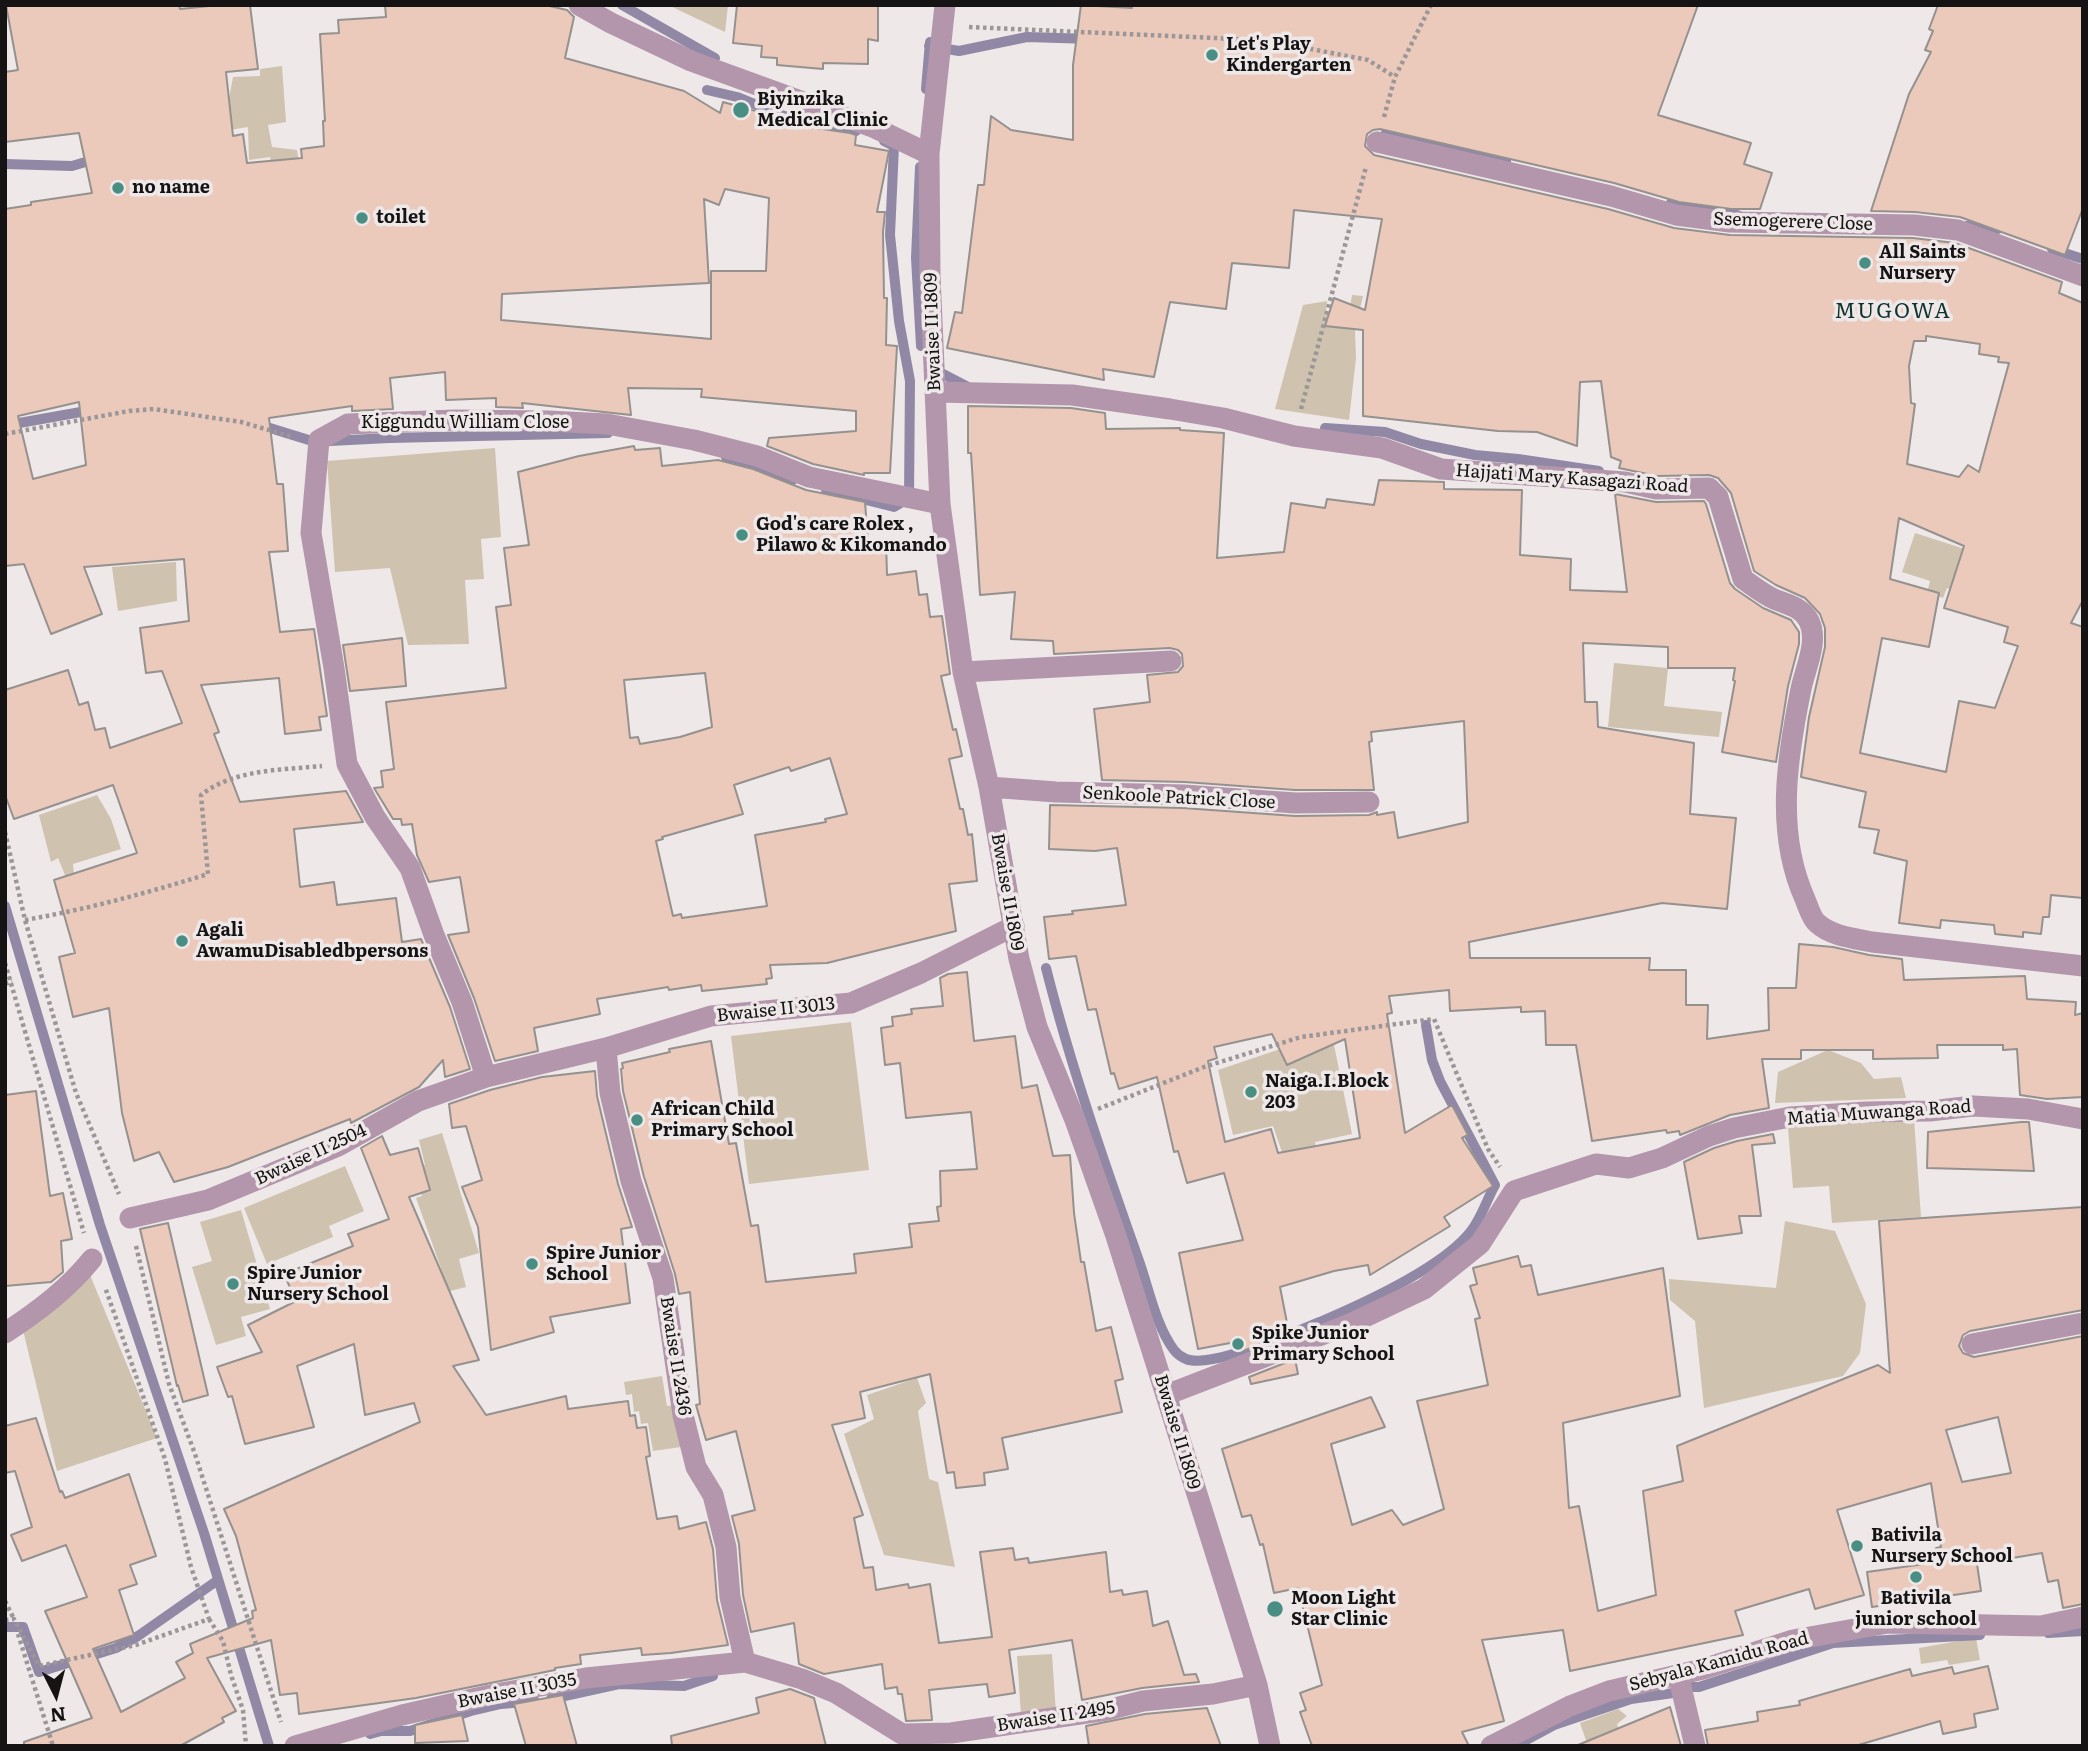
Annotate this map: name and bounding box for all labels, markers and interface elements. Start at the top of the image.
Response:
place label: Let's Play Kindergarten [1226,34,1352,76]
marker: Let's Play Kindergarten [1204,47,1220,63]
place label: Biyinzika Medical Clinic [757,89,888,132]
marker: Biyinzika Medical Clinic [731,100,751,120]
place label: no name [132,177,210,199]
marker: no name [110,180,126,196]
place label: toilet [376,207,426,229]
street label: Ssemogerere Close [1713,208,1873,236]
marker: toilet [354,210,370,226]
place label: All Saints Nursery [1879,242,1966,284]
marker: All Saints Nursery [1857,255,1873,271]
street label: Bwaise II 1809 [920,272,946,392]
district label: MUGOWA [1835,299,1951,325]
street label: Kiggundu William Close [361,412,569,434]
street label: Hajjati Mary Kasagazi Road [1455,460,1689,498]
place label: God's care Rolex , Pilawo & Kikomando [756,514,947,556]
marker: God's care Rolex , Pilawo & Kikomando [734,527,750,543]
street label: Senkoole Patrick Close [1082,782,1276,814]
street label: Bwaise II 1809 [986,832,1028,952]
place label: Agali AwamuDisabledbpersons [196,920,428,962]
marker: Agali AwamuDisabledbpersons [174,933,190,949]
street label: Bwaise II 3013 [716,993,836,1027]
place label: Naiga.I.Block 203 [1265,1071,1389,1114]
marker: Naiga.I.Block 203 [1243,1084,1259,1100]
street label: Matia Muwanga Road [1786,1096,1972,1130]
place label: African Child Primary School [651,1099,794,1142]
marker: African Child Primary School [629,1112,645,1128]
street label: Bwaise II 2504 [252,1120,370,1190]
place label: Spire Junior School [546,1243,661,1286]
marker: Spire Junior School [524,1256,540,1272]
place label: Spire Junior Nursery School [247,1263,389,1306]
marker: Spire Junior Nursery School [225,1276,241,1292]
street label: Bwaise II 2436 [655,1295,695,1417]
place label: Spike Junior Primary School [1252,1323,1395,1366]
marker: Spike Junior Primary School [1230,1336,1246,1352]
street label: Bwaise II 1809 [1149,1372,1205,1492]
place label: Bativila Nursery School [1871,1525,2013,1568]
marker: Bativila Nursery School [1849,1538,1865,1554]
marker: Bativila junior school [1908,1569,1924,1585]
place label: Moon Light Star Clinic [1291,1588,1396,1630]
place label: Bativila junior school [1855,1588,1977,1630]
marker: Moon Light Star Clinic [1265,1599,1285,1619]
street label: Sebyala Kamidu Road [1627,1628,1811,1696]
north arrow [21,1660,91,1730]
street label: Bwaise II 3035 [456,1669,578,1713]
street label: Bwaise II 2495 [995,1697,1117,1737]
text: N [49,1701,68,1731]

